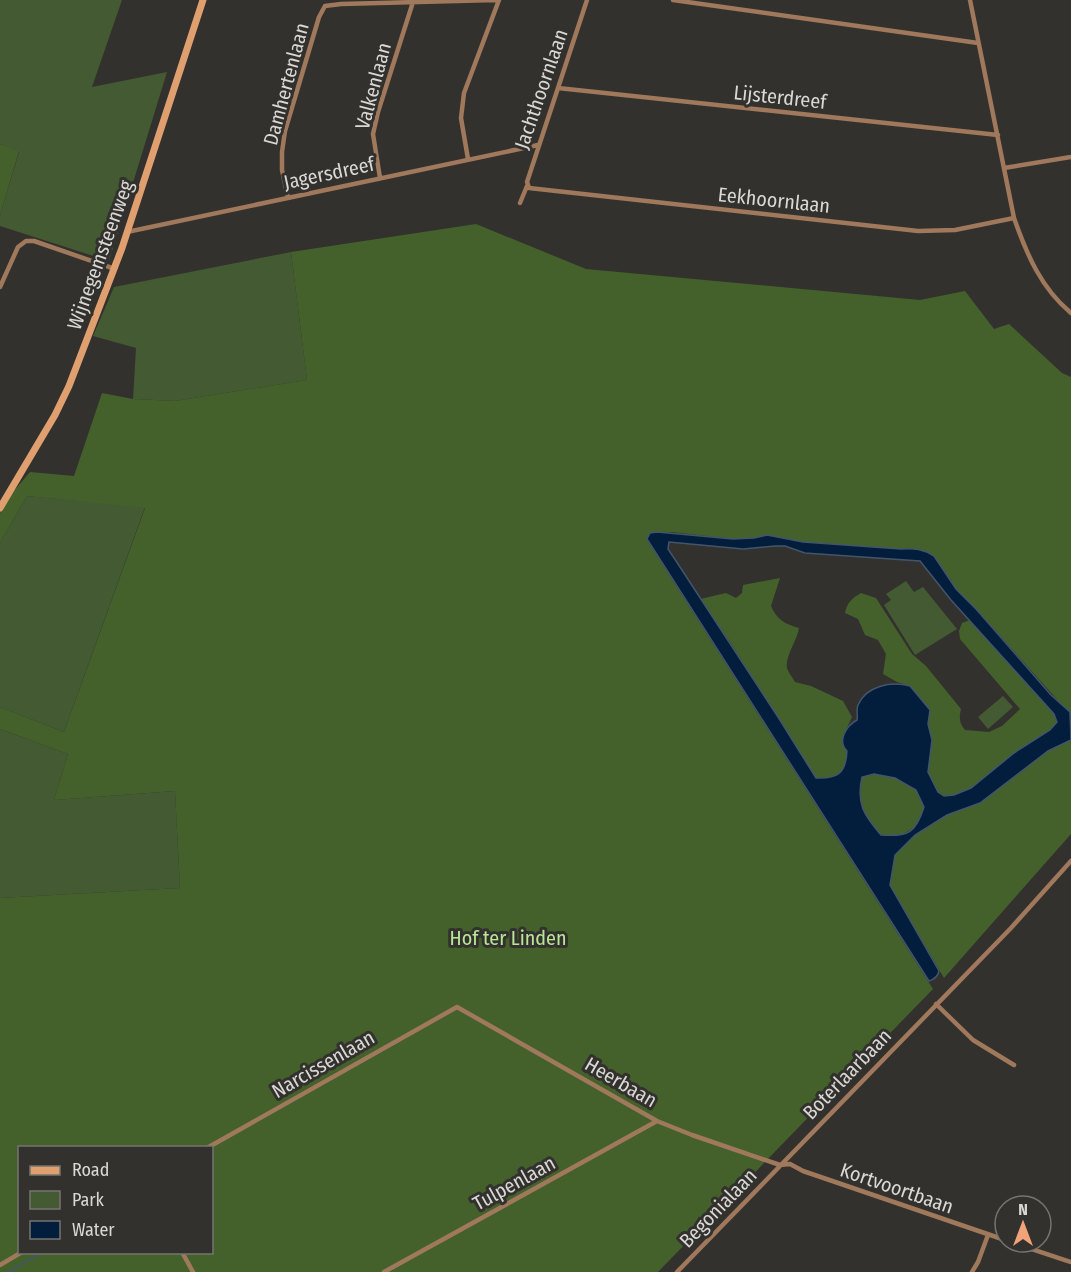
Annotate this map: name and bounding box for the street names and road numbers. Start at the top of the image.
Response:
street label: Damhertenlaan [258,20,314,148]
street label: Jachthoornlaan [509,26,573,152]
street label: Valkenlaan [350,40,396,132]
street label: Lijsterdreef [732,80,829,114]
street label: Jagersdreef [281,151,378,194]
street label: Wijnegemsteenweg [62,176,138,333]
street label: Eekhoornlaan [717,182,831,218]
street label: Boterlaarbaan [798,1024,896,1124]
street label: Narcissenlaan [267,1025,379,1103]
street label: Heerbaan [581,1052,661,1112]
street label: Tulpenlaan [469,1151,559,1215]
street label: Kortvoortbaan [837,1157,957,1219]
street label: Begonialaan [674,1163,762,1253]

